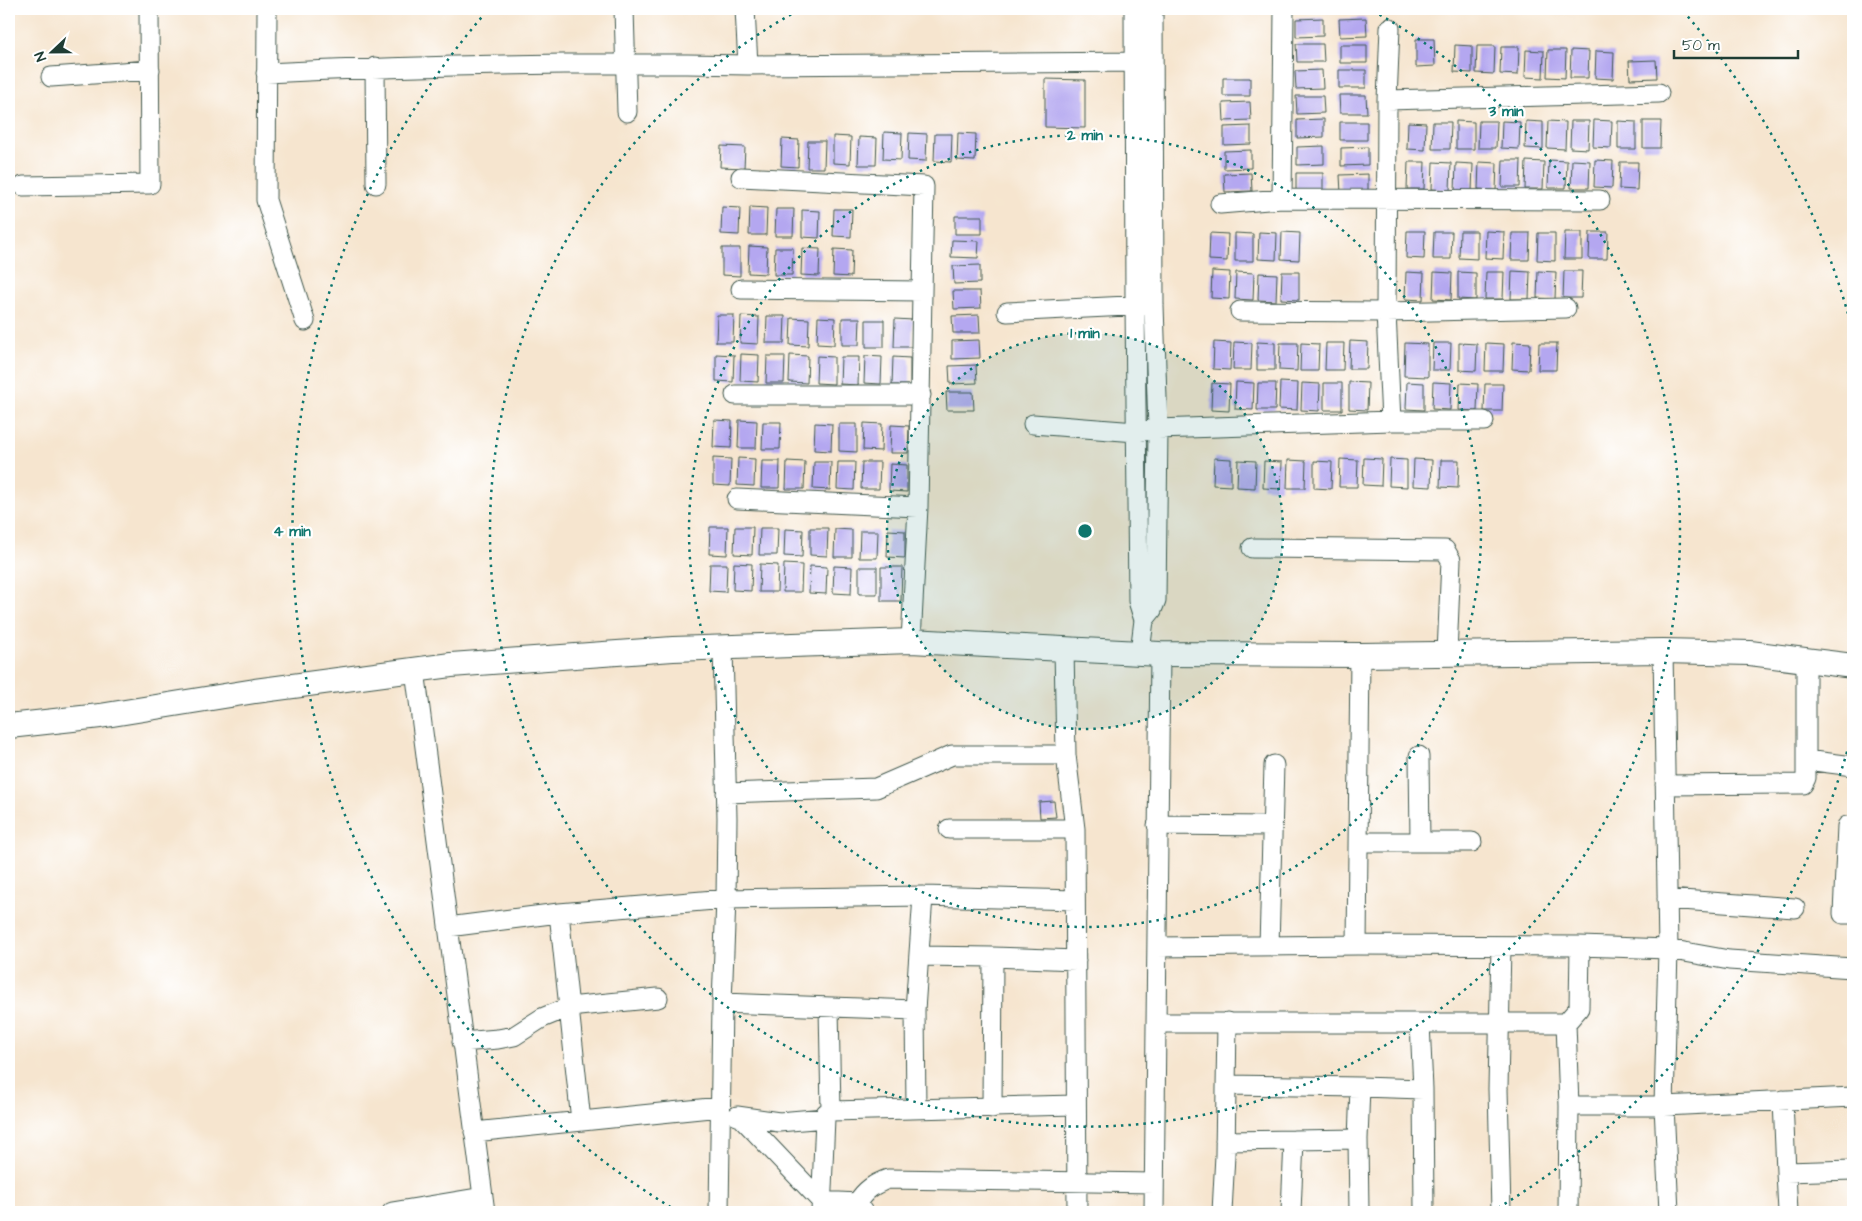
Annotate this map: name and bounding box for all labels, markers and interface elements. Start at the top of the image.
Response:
north arrow [28,28,78,78]
scale bar [1674,28,1798,60]
text: 50 m [1682,35,1720,56]
text: N [30,48,52,64]
text: 3 min [1487,101,1524,122]
text: 2 min [1066,125,1104,146]
text: 1 min [1070,323,1100,344]
text: 4 min [273,521,311,542]
centre of rings [1076,522,1094,540]

